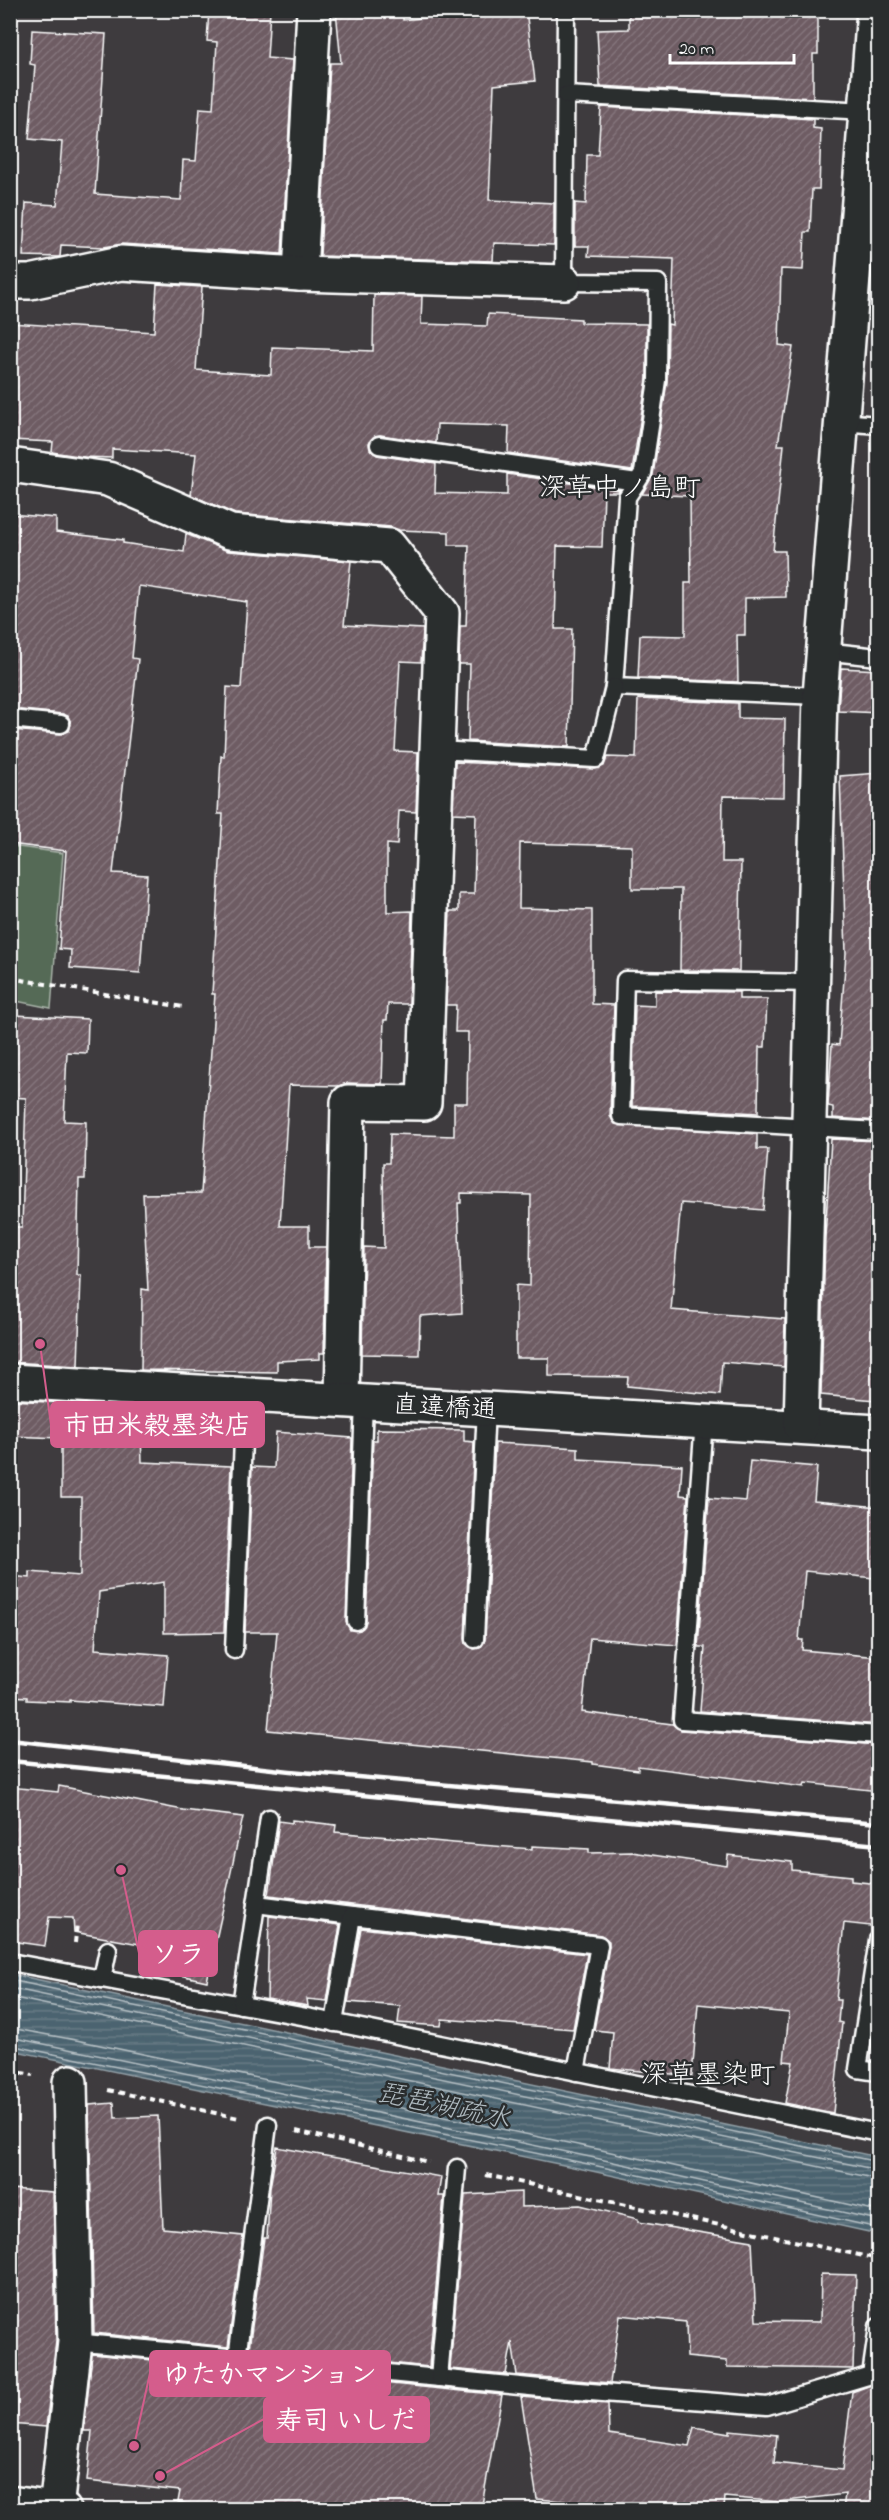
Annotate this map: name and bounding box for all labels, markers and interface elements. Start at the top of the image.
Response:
scale bar [670,27,794,65]
text: 20 m [679,37,714,63]
district label: 深草中ノ島町 [539,470,701,509]
street label: 直違橋通 [392,1387,498,1431]
callout: 市田米穀墨染店 [51,1402,264,1447]
text: 市田米穀墨染店 [63,1408,252,1447]
callout: ソラ [139,1931,217,1976]
text: ソラ [151,1937,205,1976]
district label: 深草墨染町 [641,2057,776,2096]
water label: 琵琶湖疏水 [373,2074,514,2141]
callout: ゆたかマンション [150,2351,390,2396]
text: ゆたかマンション [163,2357,377,2396]
callout: 寿司 いしだ [264,2397,429,2442]
text: 寿司 いしだ [275,2403,417,2442]

